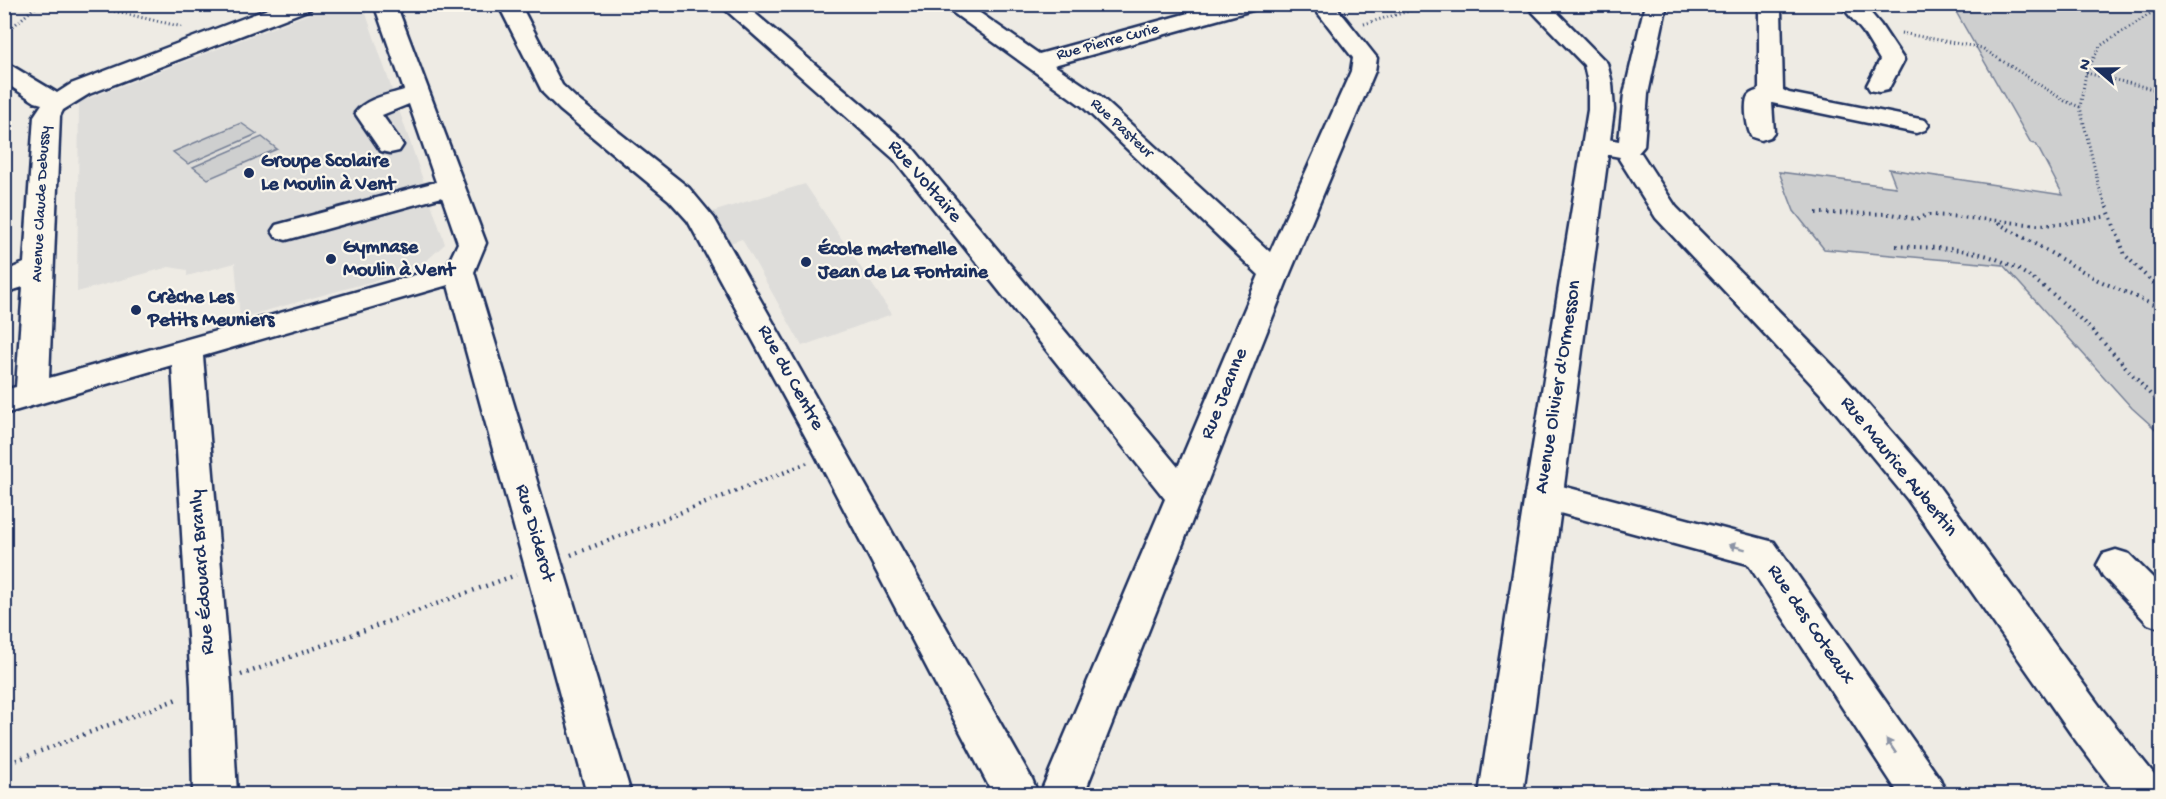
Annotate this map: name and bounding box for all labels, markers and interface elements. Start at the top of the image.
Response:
street label: Rue Pierre Curie [1055,20,1162,66]
north arrow [2067,39,2127,99]
text: N [2075,56,2097,73]
street label: Rue Pasteur [1085,95,1158,164]
street label: Avenue Claude Debussy [28,125,56,282]
street label: Rue Voltaire [882,136,967,228]
place label: Groupe Scolaire Le Moulin à Vent [261,151,397,197]
marker: Groupe Scolaire Le Moulin à Vent [242,166,256,180]
place label: Gymnase Moulin à Vent [343,237,456,283]
place label: École maternelle Jean de La Fontaine [817,238,988,285]
marker: Gymnase Moulin à Vent [324,252,338,266]
marker: École maternelle Jean de La Fontaine [799,255,813,269]
street label: Avenue Olivier d'Ormesson [1531,278,1587,495]
place label: Crèche Les Petits Meuniers [147,287,276,333]
marker: Crèche Les Petits Meuniers [129,303,143,317]
street label: Rue du Centre [752,321,829,435]
street label: Rue Jeanne [1196,344,1254,443]
street label: Rue Maurice Aubertin [1834,392,1962,542]
street label: Rue Diderot [509,482,559,586]
street label: Rue Édouard Branly [185,488,220,656]
one-way arrow [1727,541,1746,551]
street label: Rue des Coteaux [1761,561,1859,690]
one-way arrow [1886,738,1897,754]

